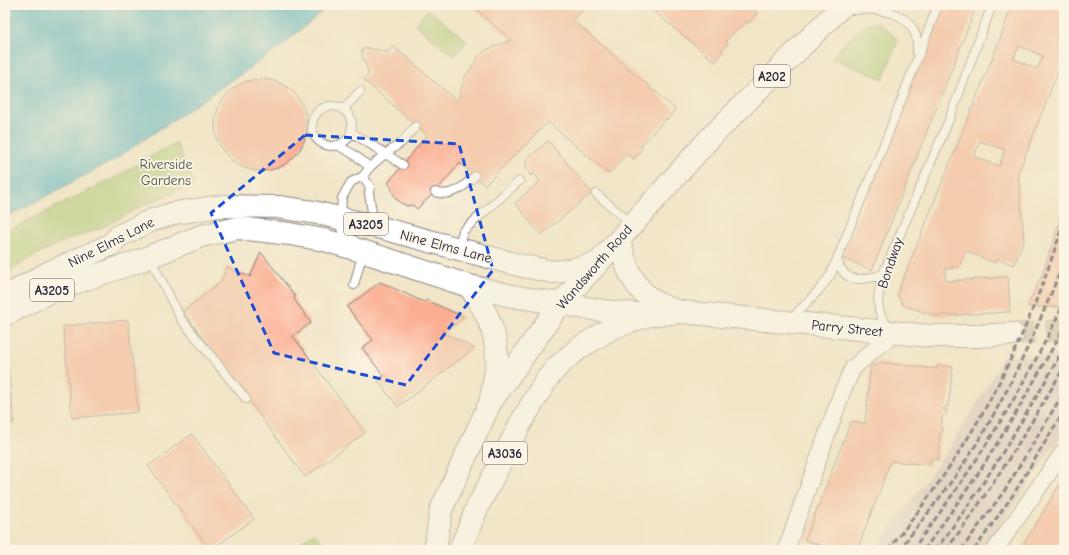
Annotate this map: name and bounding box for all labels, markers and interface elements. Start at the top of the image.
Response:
road number: A202 [754,65,790,87]
park label: Riverside Gardens [139,156,193,189]
street label: Nine Elms Lane [65,213,157,271]
road number: A3205 [344,213,388,235]
street label: Wandsworth Road [553,221,636,313]
street label: Nine Elms Lane [398,226,494,267]
street label: Bondway [874,235,907,291]
road number: A3205 [30,279,74,301]
street label: Parry Street [810,316,884,341]
road number: A3036 [483,442,527,464]

